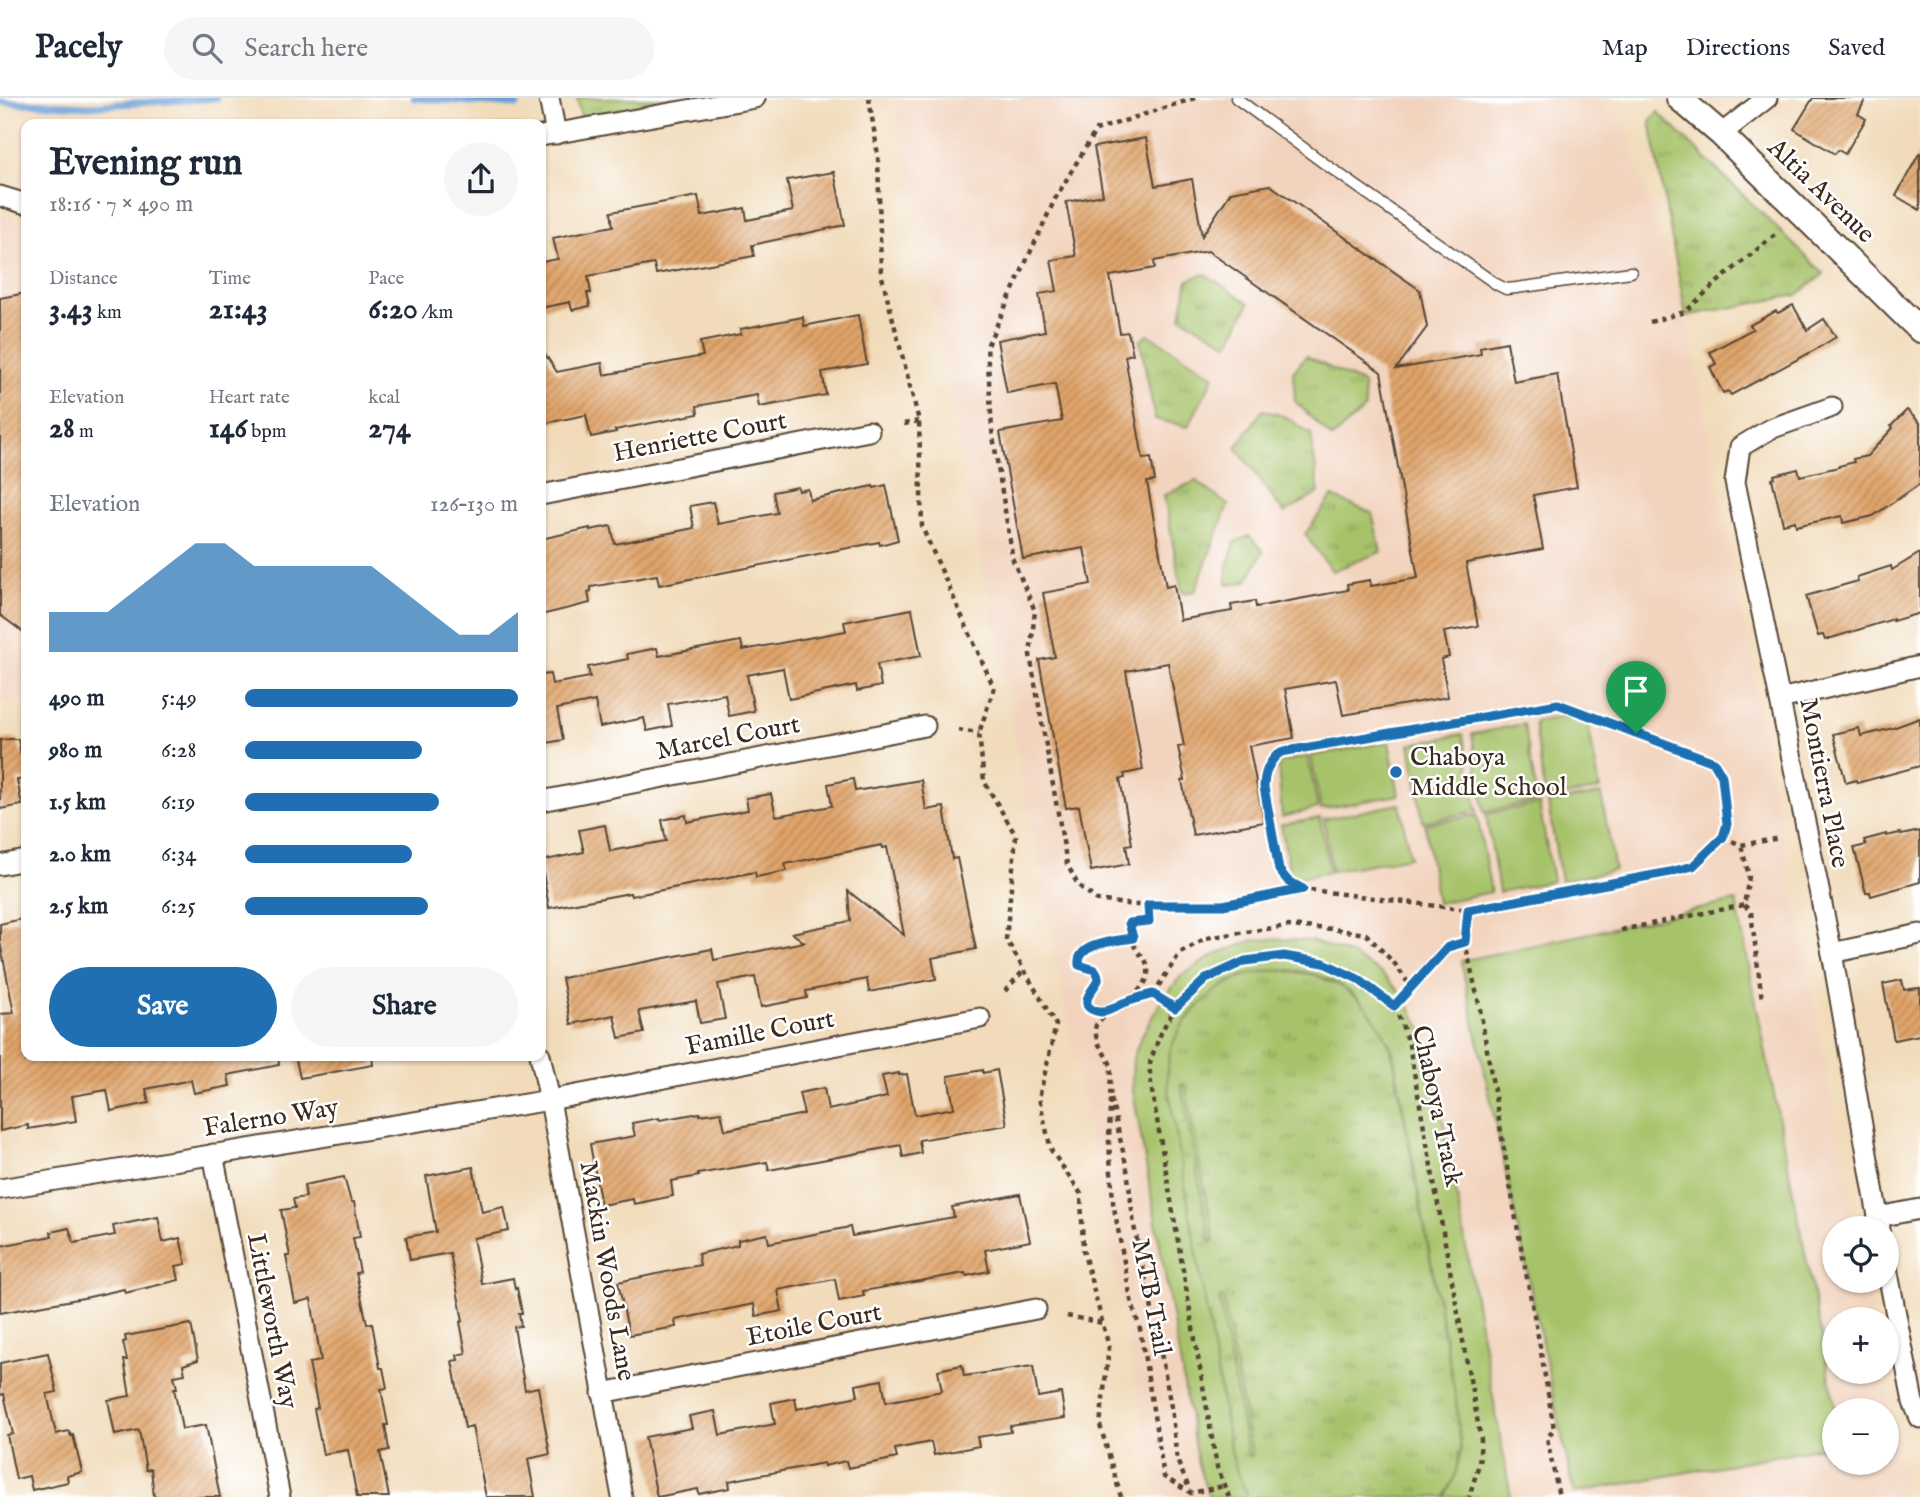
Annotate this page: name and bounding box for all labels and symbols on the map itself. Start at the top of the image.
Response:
street label: Altia Avenue [1760,131,1882,250]
street label: Henriette Court [610,404,790,470]
pin [1606,661,1666,733]
street label: Montierra Place [1791,695,1857,871]
street label: Marcel Court [653,708,803,768]
place label: Chaboya Middle School [1410,741,1568,804]
marker: Chaboya Middle School [1388,764,1404,780]
street label: Famille Court [683,1002,837,1064]
street label: Chaboya Track [1404,1023,1470,1191]
street label: Falerno Way [201,1091,341,1145]
street label: Mackin Woods Lane [571,1158,643,1384]
street label: Littleworth Way [239,1231,305,1412]
street label: MTB Trail [1124,1236,1179,1359]
street label: Etoile Court [744,1296,884,1354]

